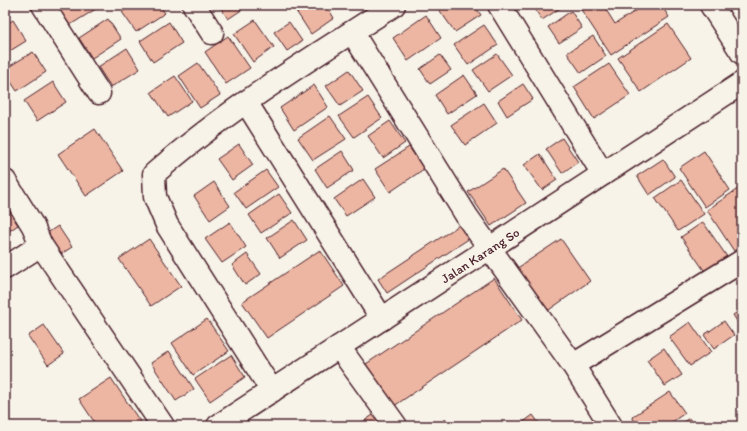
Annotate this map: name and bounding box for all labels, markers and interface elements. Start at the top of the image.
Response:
street label: Jalan Karang So [438,224,523,286]

